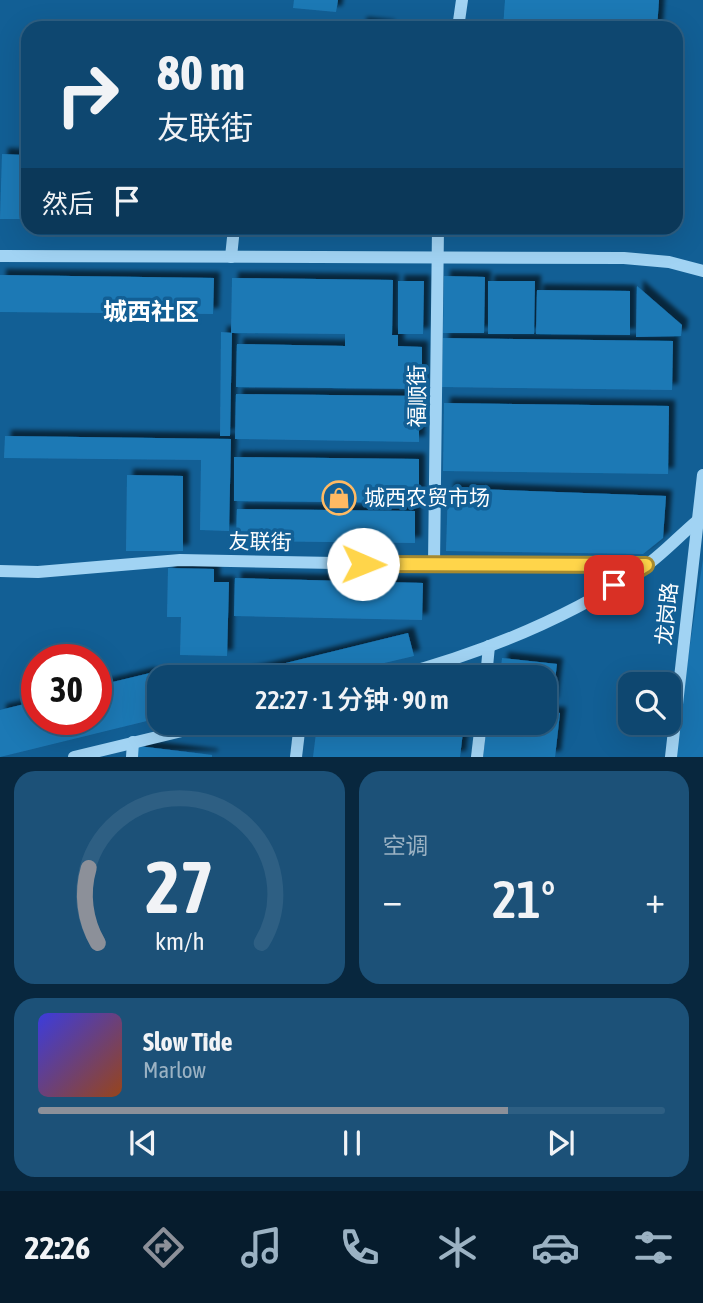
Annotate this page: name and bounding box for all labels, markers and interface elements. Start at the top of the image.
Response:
text: 80 m [157,44,245,100]
icon: right [42,49,133,140]
text: 友联街 [157,109,253,146]
icon: arrive [108,182,146,220]
text: 然后 [42,189,94,219]
district label: 城西社区 [103,298,199,325]
street label: 福顺街 [404,365,428,428]
shop icon: 城西农贸市场 [320,479,358,517]
place label: 城西农贸市场 [364,485,490,509]
position arrow [326,527,400,601]
street label: 友联街 [228,528,292,554]
pin [584,555,644,615]
icon: arrive [595,566,633,604]
street label: 龙岗路 [651,581,681,646]
speed limit sign: 30 [21,644,112,735]
map controls [618,672,681,735]
button: search [618,672,681,735]
text: 22:27 · 1 分钟 · 90 m [255,685,449,715]
text: 空调 [383,833,429,859]
text: 27 [145,846,213,929]
text: 21° [492,869,555,929]
text: − [383,878,402,921]
text: + [645,878,665,921]
text: km/h [154,927,204,955]
text: Slow Tide [143,1027,233,1057]
text: Marlow [143,1057,206,1083]
icon: previous [124,1124,162,1162]
icon: pause [333,1124,371,1162]
icon: next [542,1124,580,1162]
icon: directions [139,1223,188,1272]
icon: music [237,1223,286,1272]
icon: phone [335,1223,384,1272]
icon: climate [433,1223,482,1272]
icon: car [531,1223,580,1272]
icon: filters [629,1223,678,1272]
text: 22:26 [25,1229,90,1266]

